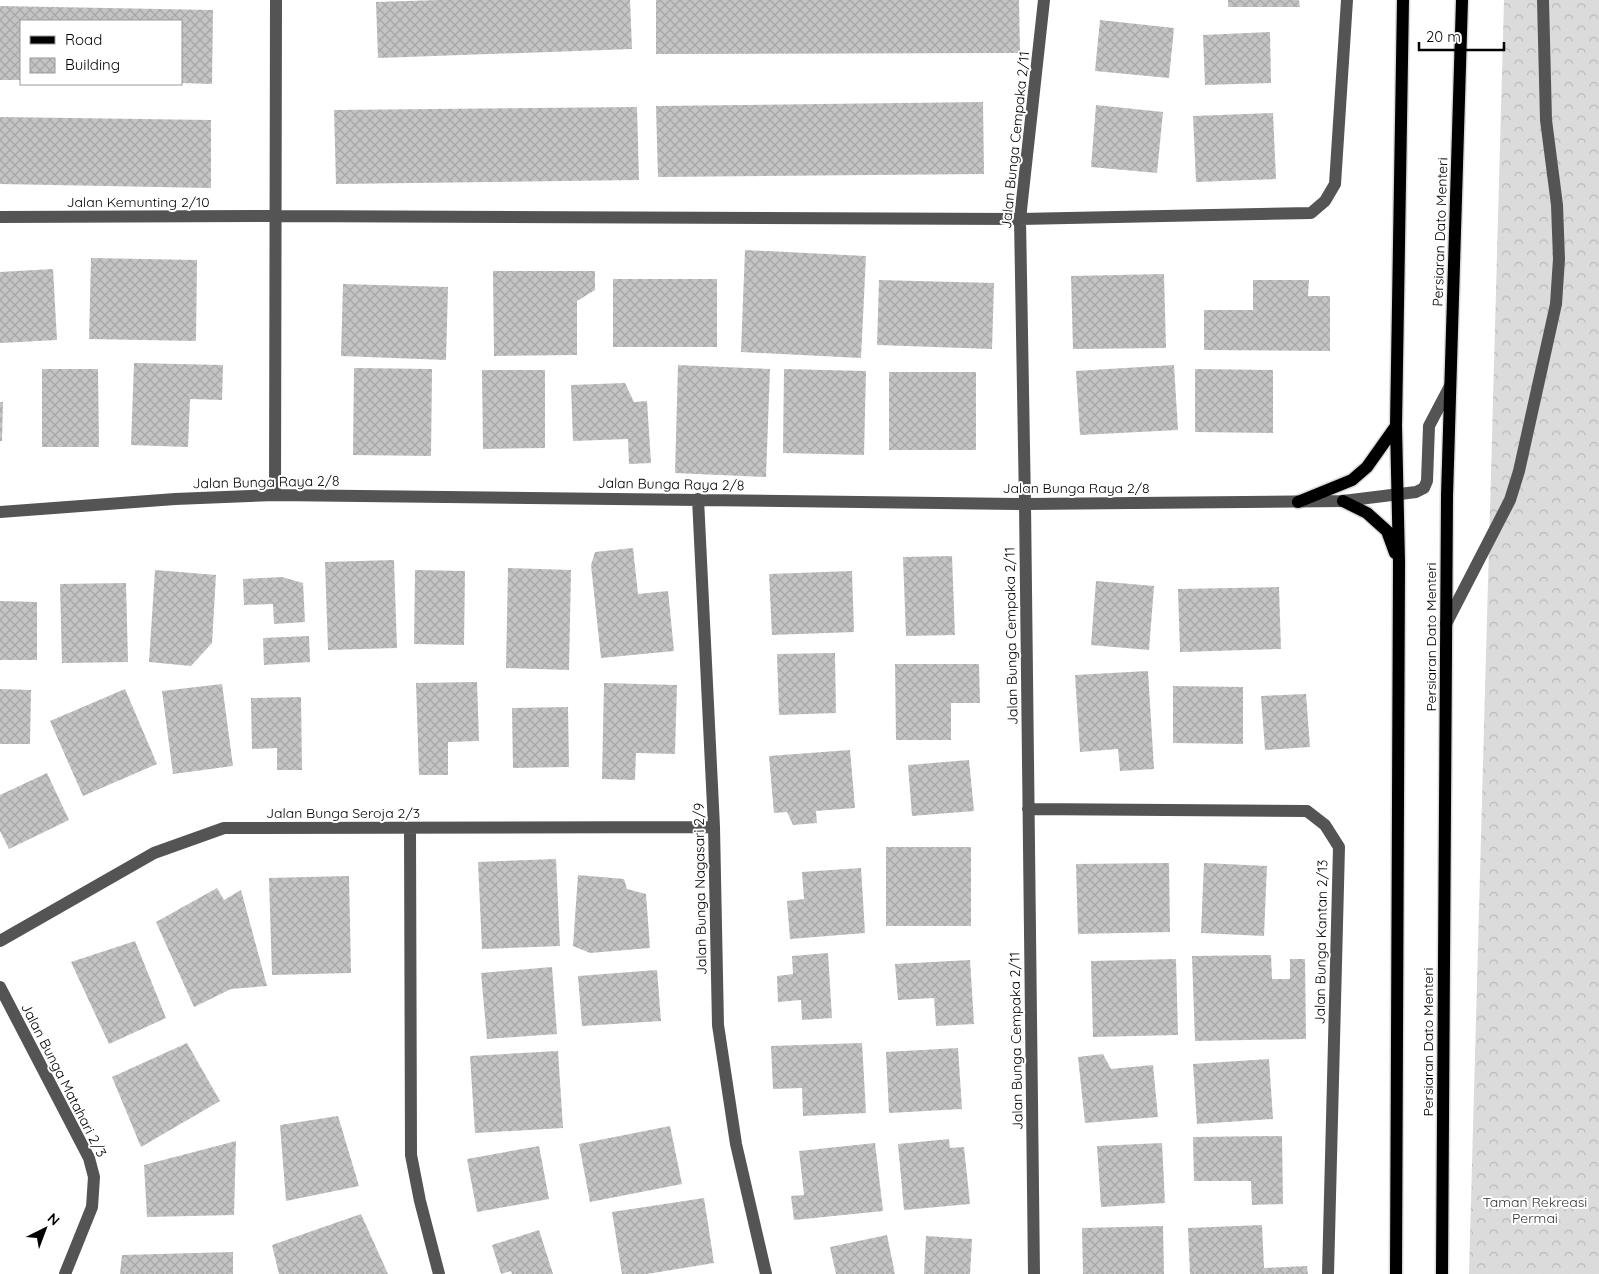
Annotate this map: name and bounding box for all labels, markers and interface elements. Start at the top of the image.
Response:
legend [20,20,182,85]
scale bar [1419,20,1504,52]
text: 20 m [1426,27,1461,46]
text: Road [65,30,102,49]
street label: Jalan Bunga Cempaka 2/11 [997,50,1033,230]
text: Building [65,55,120,74]
street label: Persiaran Dato Menteri [1428,157,1452,307]
street label: Jalan Kemunting 2/10 [67,193,209,211]
street label: Jalan Bunga Raya 2/8 [192,472,340,492]
street label: Jalan Bunga Raya 2/8 [597,474,745,494]
street label: Jalan Bunga Raya 2/8 [1002,479,1150,497]
street label: Jalan Bunga Cempaka 2/11 [1000,547,1022,725]
street label: Persiaran Dato Menteri [1422,562,1440,712]
street label: Jalan Bunga Nagasari 2/9 [689,803,711,975]
street label: Jalan Bunga Seroja 2/3 [266,804,420,822]
street label: Jalan Bunga Kantan 2/13 [1311,859,1331,1025]
street label: Jalan Bunga Cempaka 2/11 [1005,952,1027,1130]
street label: Persiaran Dato Menteri [1419,967,1437,1117]
street label: Jalan Bunga Matahari 2/3 [17,1000,111,1160]
park label: Taman Rekreasi Permai [1483,1193,1587,1227]
north arrow [20,1204,70,1254]
text: N [44,1209,64,1229]

